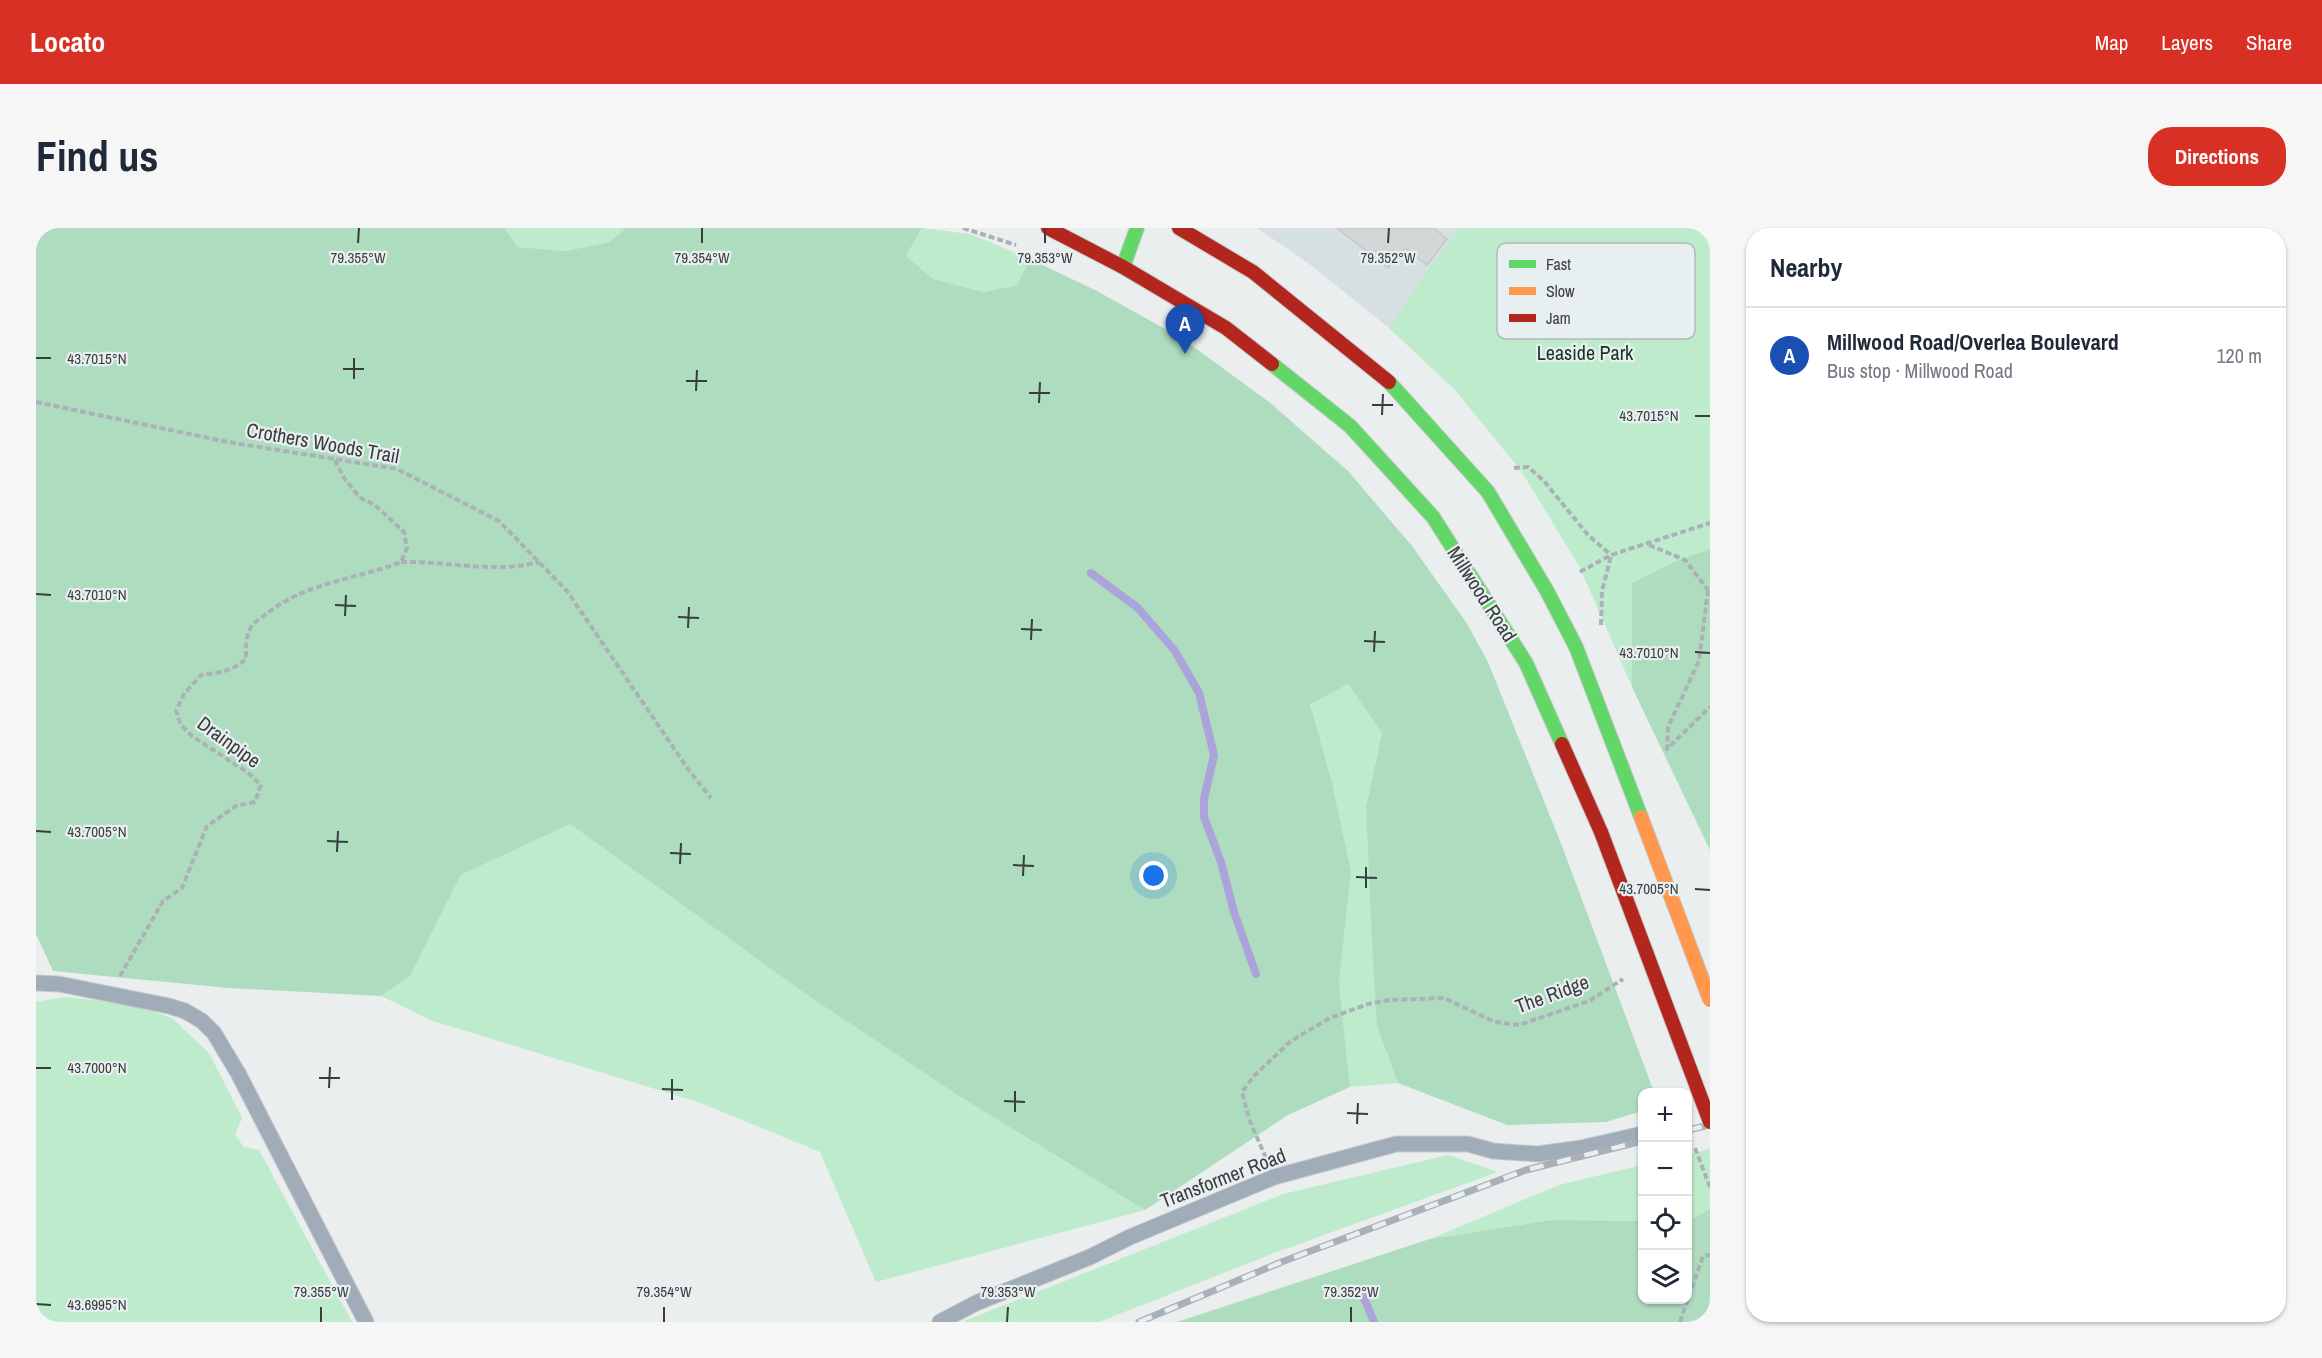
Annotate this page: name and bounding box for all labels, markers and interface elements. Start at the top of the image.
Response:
text: Locato [30,23,105,61]
text: Map [2095,28,2128,57]
text: Layers [2161,28,2213,57]
text: Share [2246,28,2292,57]
button: Directions [2148,127,2286,186]
text: Find us [36,128,158,184]
legend [1497,243,1695,339]
text: 79.355°W [330,247,386,268]
text: 79.354°W [674,247,730,268]
text: 79.353°W [1017,247,1073,268]
text: 79.352°W [1360,247,1416,268]
text: Nearby [1770,250,1842,285]
text: Fast [1546,253,1571,275]
text: Slow [1546,280,1575,302]
pin: A [1166,304,1204,354]
text: Jam [1546,307,1571,329]
text: Millwood Road/Overlea Boulevard [1827,327,2119,357]
park label: Leaside Park [1537,339,1634,366]
text: A [1784,342,1795,369]
text: 120 m [2216,342,2262,369]
text: 43.7015°N [67,348,127,369]
text: Bus stop · Millwood Road [1827,357,2013,384]
text: 43.7015°N [1619,405,1679,426]
street label: Crothers Woods Trail [245,416,402,469]
street label: Millwood Road [1442,541,1523,647]
text: 43.7010°N [67,584,127,605]
text: 43.7010°N [1619,642,1679,663]
street label: Drainpipe [192,710,266,774]
text: 43.7005°N [67,821,127,842]
your location [1139,861,1168,890]
text: 43.7005°N [1619,878,1679,899]
street label: The Ridge [1511,968,1592,1019]
text: 43.7000°N [67,1057,127,1078]
map controls [1638,1088,1692,1304]
button: + [1638,1088,1692,1142]
street label: Transformer Road [1156,1141,1289,1214]
button: − [1638,1142,1692,1196]
button: locate [1638,1196,1692,1250]
button: layers [1638,1250,1692,1304]
text: 79.355°W [293,1281,349,1302]
text: 79.354°W [636,1281,692,1302]
text: 79.353°W [980,1281,1036,1302]
text: 79.352°W [1323,1281,1379,1302]
text: 43.6995°N [67,1294,127,1315]

